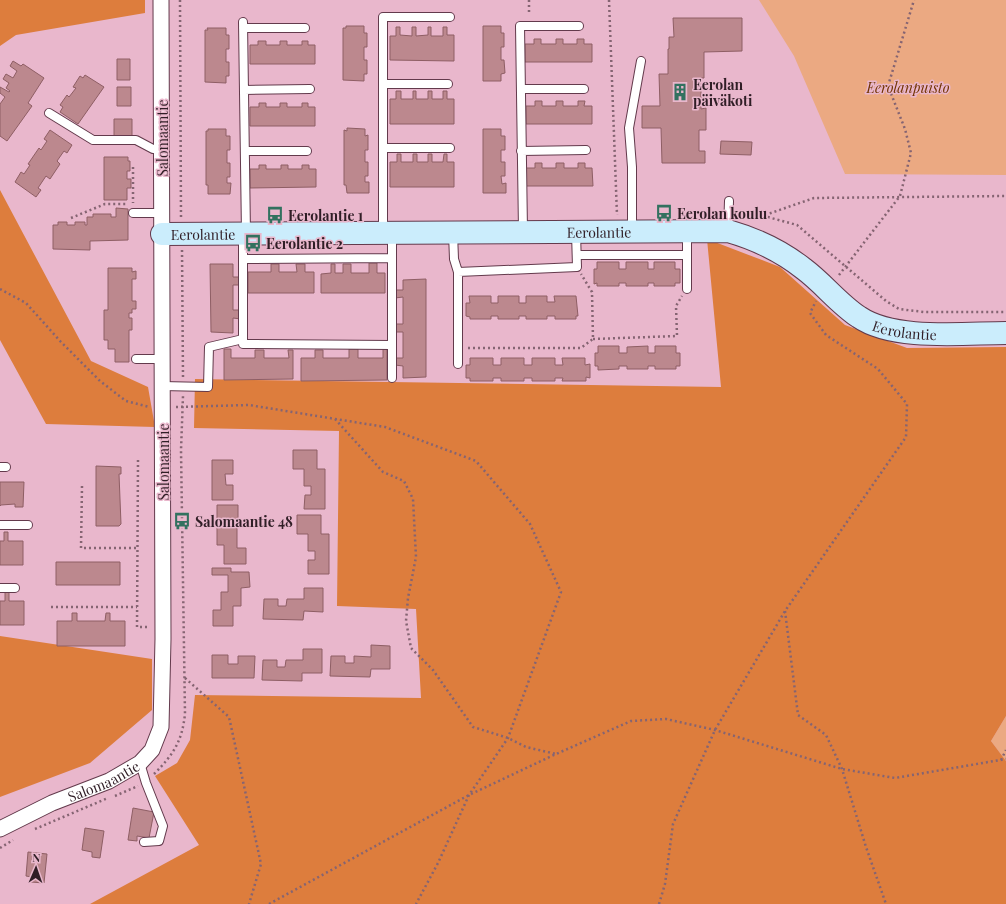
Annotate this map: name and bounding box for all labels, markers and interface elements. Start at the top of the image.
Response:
place label: Eerolan päiväkoti [693,75,753,110]
park label: Eerolanpuisto [865,78,950,97]
building icon: Eerolan päiväkoti [670,82,690,102]
street label: Salomaantie [153,100,172,176]
bus stop icon: Eerolan koulu [654,203,674,223]
place label: Eerolan koulu [677,204,768,223]
bus stop icon: Eerolantie 1 [265,205,285,225]
place label: Eerolantie 1 [288,206,363,225]
street label: Eerolantie [567,222,631,241]
street label: Eerolantie [171,224,235,243]
bus stop icon: Eerolantie 2 [243,233,263,253]
place label: Eerolantie 2 [266,234,343,253]
street label: Eerolantie [870,315,937,344]
street label: Salomaantie [154,424,173,500]
bus stop icon: Salomaantie 48 [172,511,192,531]
place label: Salomaantie 48 [195,512,293,531]
street label: Salomaantie [65,756,143,806]
north arrow [16,848,56,888]
text: N [32,850,41,865]

